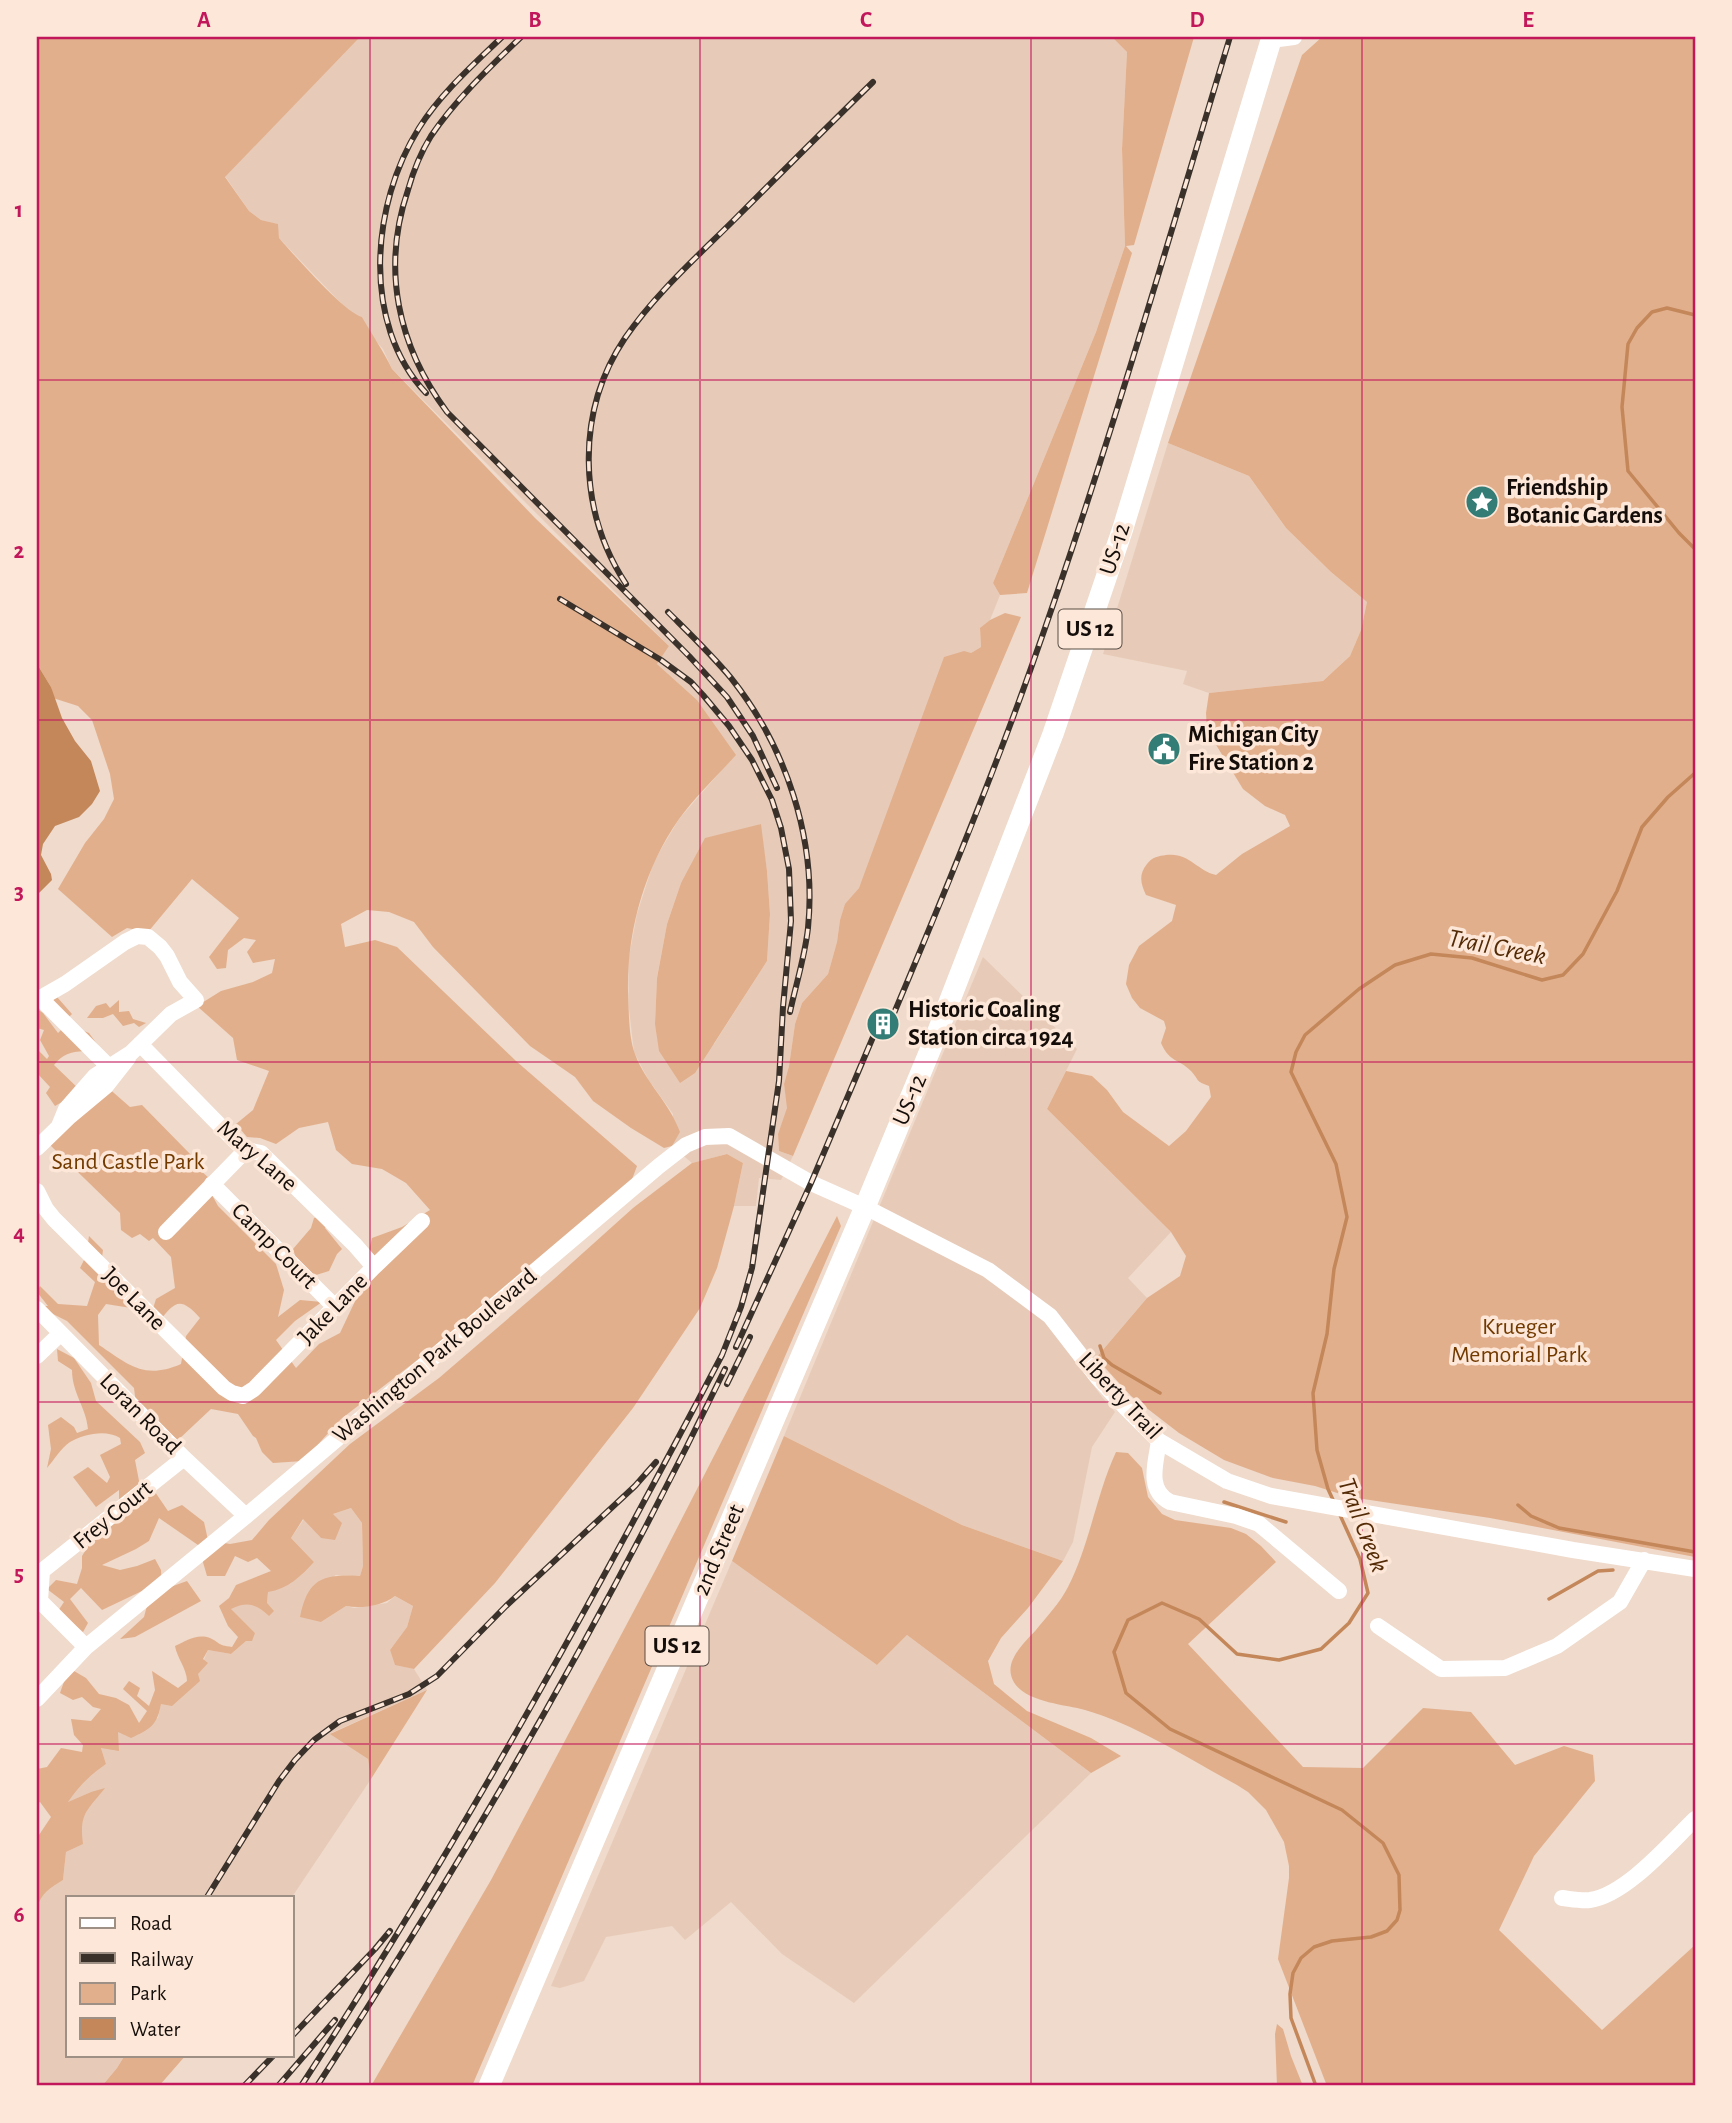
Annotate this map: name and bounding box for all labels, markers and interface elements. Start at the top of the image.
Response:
text: A [197,9,211,32]
text: B [528,9,542,32]
text: C [860,9,872,32]
text: D [1189,9,1205,32]
text: E [1522,9,1534,32]
text: 1 [15,199,23,222]
place label: Friendship Botanic Gardens [1506,476,1663,528]
place icon: Friendship Botanic Gardens [1463,483,1501,521]
street label: US-12 [1095,520,1135,578]
text: 2 [14,540,25,563]
road number: US 12 [1058,610,1122,649]
place label: Michigan City Fire Station 2 [1188,723,1319,775]
public building icon: Michigan City Fire Station 2 [1145,730,1183,768]
text: 3 [14,881,24,904]
water label: Trail Creek [1446,925,1548,969]
place label: Historic Coaling Station circa 1924 [908,998,1074,1050]
building icon: Historic Coaling Station circa 1924 [864,1005,902,1043]
street label: US-12 [889,1071,931,1129]
street label: Mary Lane [212,1116,302,1196]
park label: Sand Castle Park [52,1150,205,1174]
street label: Camp Court [227,1199,322,1294]
text: 4 [13,1222,25,1245]
street label: Joe Lane [98,1263,170,1335]
street label: Washington Park Boulevard [329,1264,541,1448]
street label: Jake Lane [294,1269,372,1349]
park label: Krueger Memorial Park [1451,1315,1587,1367]
street label: Liberty Trail [1074,1348,1166,1444]
street label: Loran Road [95,1369,185,1459]
water label: Trail Creek [1333,1474,1393,1576]
street label: Frey Court [69,1476,157,1554]
street label: 2nd Street [689,1501,749,1599]
text: 5 [14,1563,24,1586]
road number: US 12 [646,1626,708,1666]
legend [66,1896,294,2056]
text: 6 [13,1904,25,1927]
text: Road [130,1913,172,1934]
text: Railway [130,1949,193,1970]
text: Park [130,1983,167,2004]
text: Water [130,2019,180,2040]

